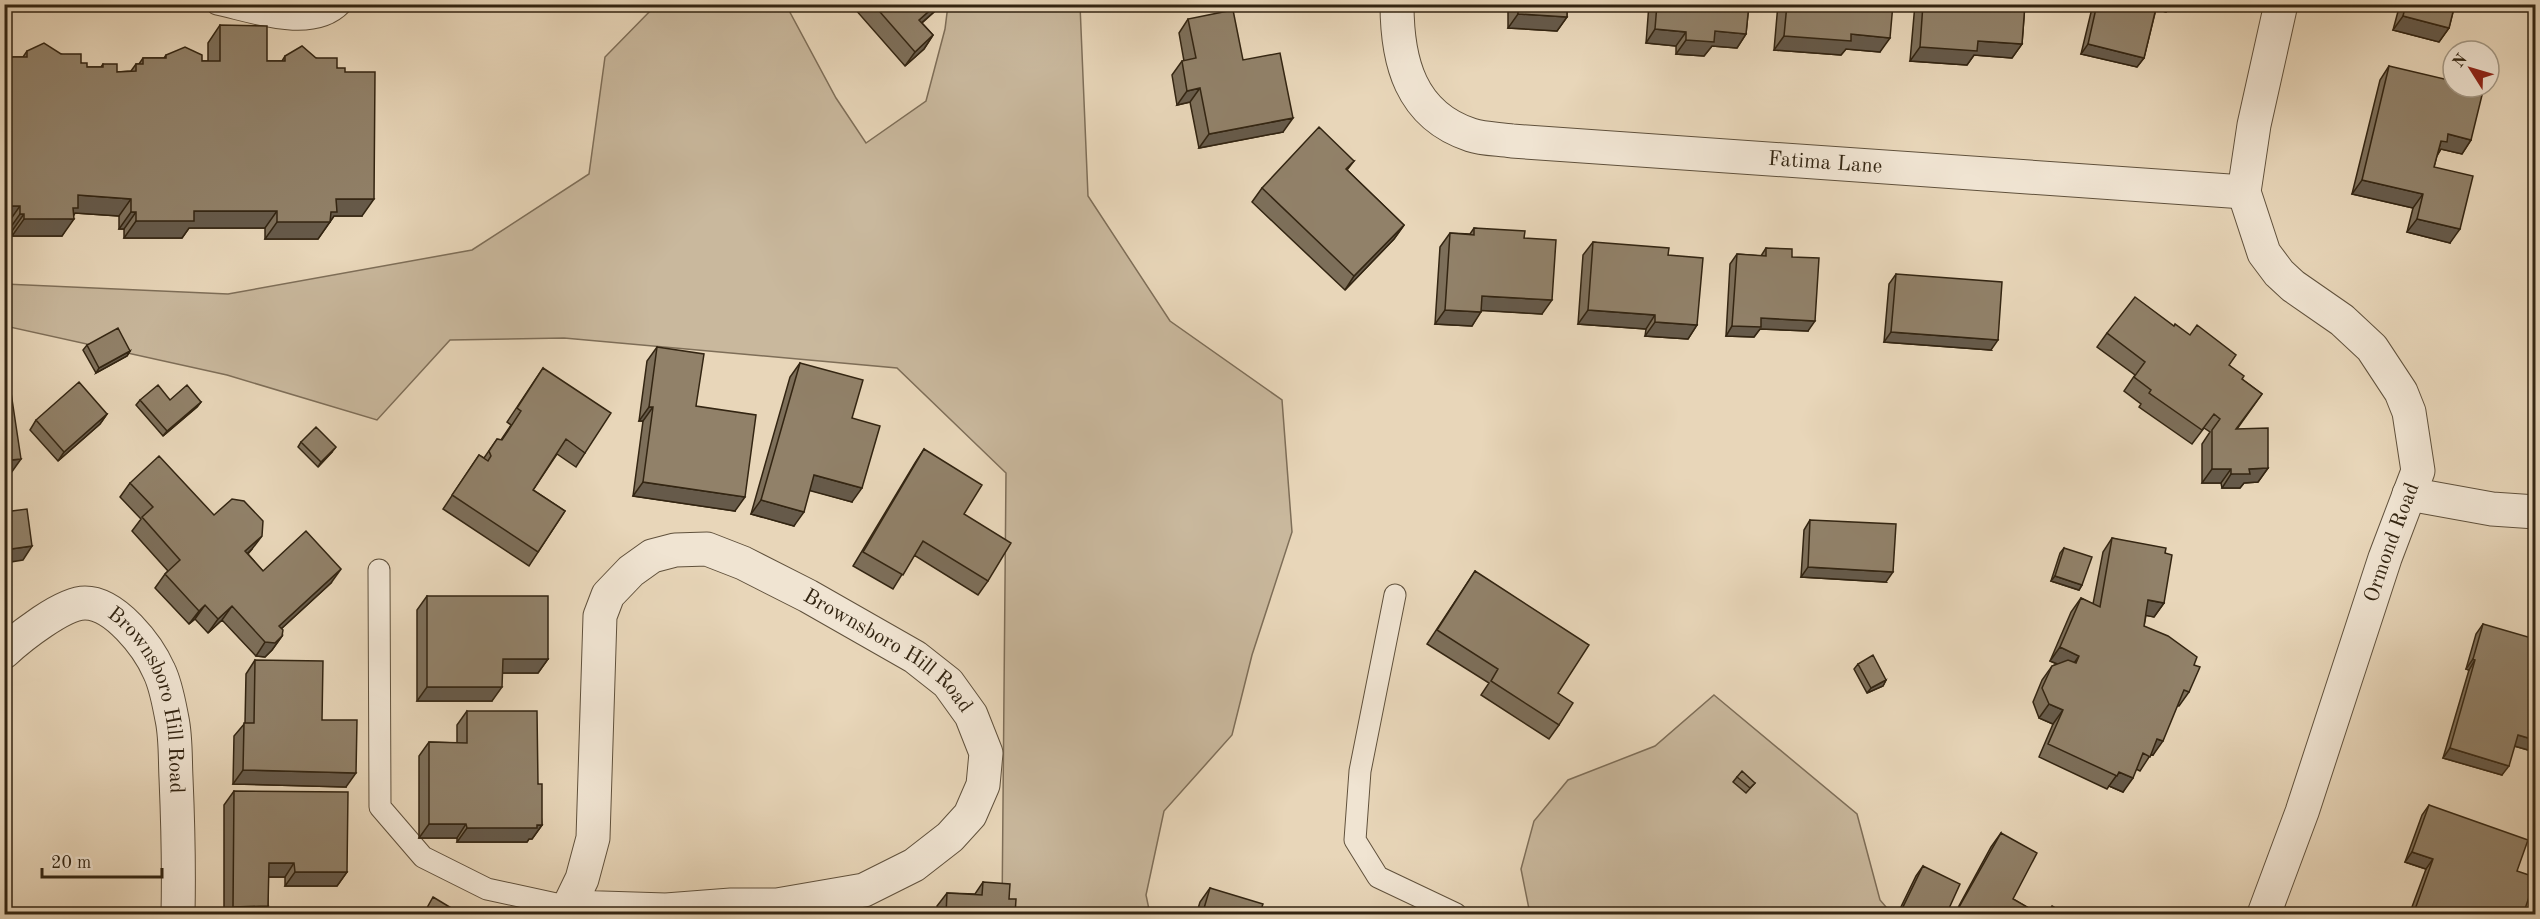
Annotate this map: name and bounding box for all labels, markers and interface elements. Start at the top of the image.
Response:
north arrow [2441,39,2501,99]
text: N [2451,51,2471,71]
street label: Fatima Lane [1767,148,1883,177]
street label: Ormond Road [2361,480,2423,605]
street label: Brownsboro Hill Road [800,585,976,717]
street label: Brownsboro Hill Road [104,603,187,794]
scale bar [42,841,162,879]
text: 20 m [51,854,91,872]

